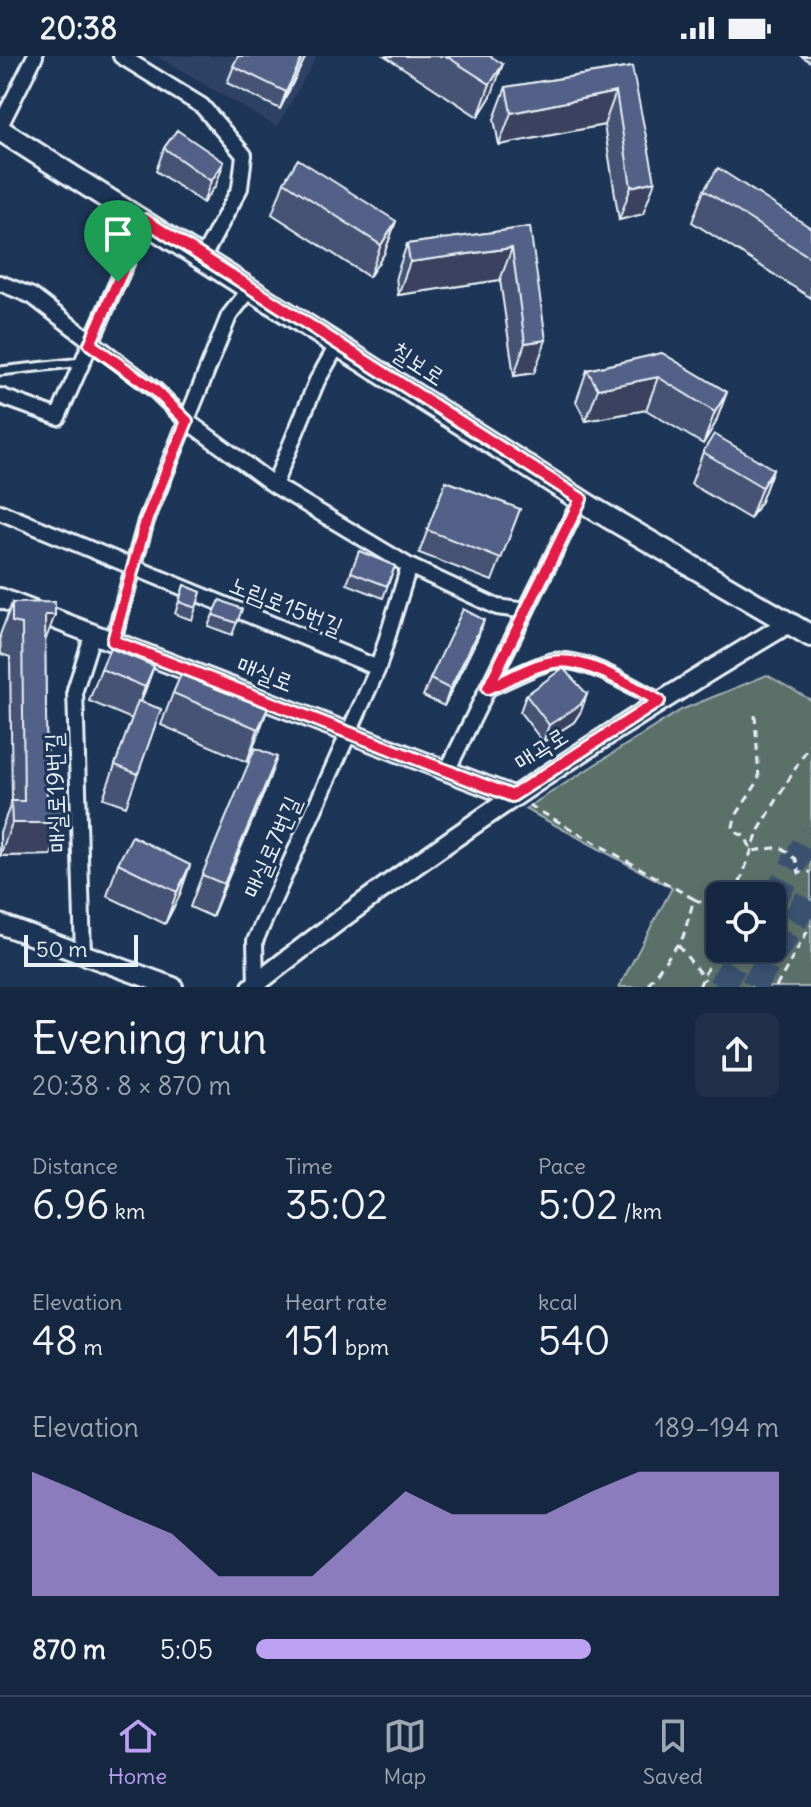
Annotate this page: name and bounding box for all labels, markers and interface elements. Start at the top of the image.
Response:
text: 20:38 [40,9,117,47]
pin [84,200,152,282]
icon: arrive [96,212,140,256]
street label: 칠보로 [386,335,451,392]
street label: 노림로15번길 [225,569,348,641]
street label: 매실로 [233,649,298,697]
street label: 매곡로 [508,720,573,777]
street label: 매실로19번길 [38,733,72,853]
street label: 매실로7번길 [235,791,307,902]
map controls [706,882,786,962]
button: locate [706,882,786,962]
scale bar [24,931,138,967]
text: 50 m [36,935,88,963]
text: Evening run [32,1011,267,1066]
button: share [695,1013,779,1097]
text: 20:38 · 8 × 870 m [32,1069,231,1102]
text: Distance [32,1152,118,1180]
text: Time [285,1152,333,1180]
text: Pace [538,1152,586,1180]
text: 6.96 [32,1180,109,1230]
text: 35:02 [285,1180,388,1230]
text: 5:02 [538,1180,618,1230]
text: km [109,1197,145,1225]
text: /km [618,1197,662,1225]
text: Elevation [32,1288,122,1316]
text: Heart rate [285,1288,387,1316]
text: kcal [538,1288,578,1316]
text: 48 [32,1316,78,1366]
text: 151 [285,1316,340,1366]
text: 540 [538,1316,610,1366]
text: m [78,1333,103,1361]
text: bpm [340,1333,389,1361]
text: Elevation [32,1411,139,1444]
text: 189–194 m [655,1411,779,1444]
text: 870 m [32,1633,106,1666]
text: 5:05 [160,1633,213,1666]
tab: Home [108,1714,167,1790]
tab: Map [383,1714,427,1790]
tab: Saved [643,1714,703,1790]

